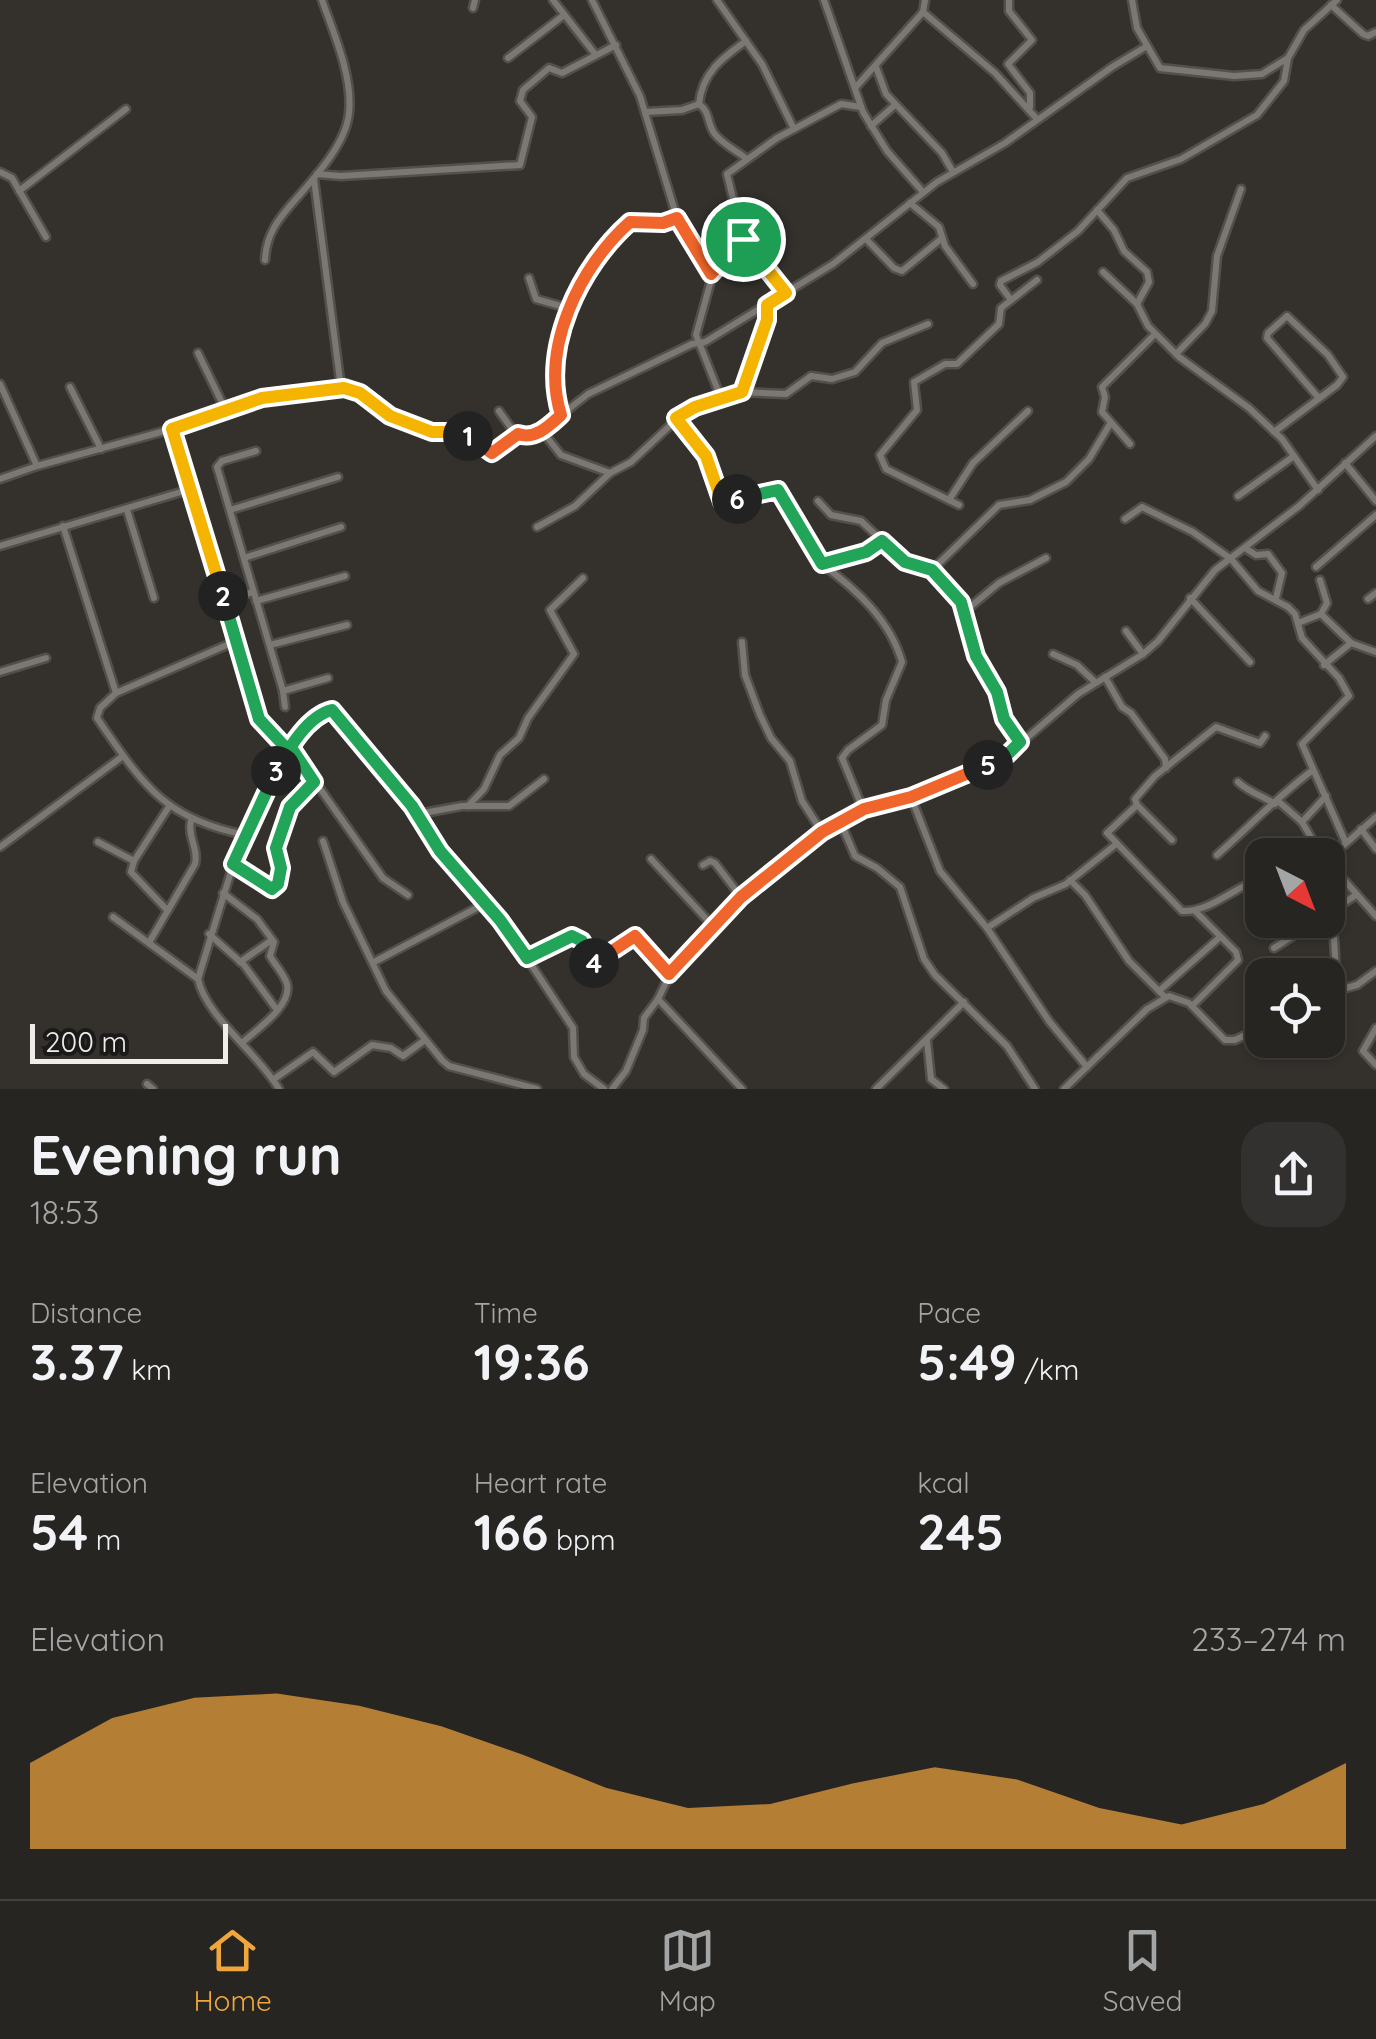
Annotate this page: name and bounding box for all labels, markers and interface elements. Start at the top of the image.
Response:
pin [701,197,786,282]
icon: arrive [716,212,771,267]
pin: 1 [443,411,493,461]
text: 1 [463,418,473,453]
pin: 6 [712,474,762,524]
text: 6 [729,481,745,516]
pin: 2 [198,571,248,621]
text: 2 [215,578,231,613]
pin: 5 [963,740,1013,790]
pin: 3 [251,746,301,796]
text: 5 [980,747,996,782]
text: 3 [268,753,284,788]
north arrow [1245,838,1345,938]
map controls [1245,838,1345,1058]
pin: 4 [569,938,619,988]
text: 4 [586,945,602,980]
button: locate [1245,958,1345,1058]
scale bar [30,1019,228,1064]
text: 200 m [45,1024,127,1059]
text: Evening run [30,1120,342,1189]
button: share [1241,1122,1346,1227]
text: 18:53 [30,1192,99,1232]
text: Distance [30,1295,142,1330]
text: Time [474,1295,538,1330]
text: Pace [917,1295,981,1330]
text: 3.37 [30,1330,124,1393]
text: 19:36 [474,1330,590,1393]
text: 5:49 [917,1330,1017,1393]
text: km [124,1352,172,1387]
text: /km [1017,1352,1079,1387]
text: Elevation [30,1465,148,1500]
text: Heart rate [474,1465,607,1500]
text: kcal [917,1465,970,1500]
text: 54 [30,1500,88,1563]
text: 166 [474,1500,548,1563]
text: 245 [917,1500,1004,1563]
text: m [88,1522,121,1557]
text: bpm [548,1522,616,1557]
text: Elevation [30,1619,165,1659]
text: 233–274 m [1191,1619,1346,1659]
tab: Home [193,1923,272,2018]
tab: Map [659,1923,716,2018]
tab: Saved [1103,1923,1183,2018]

